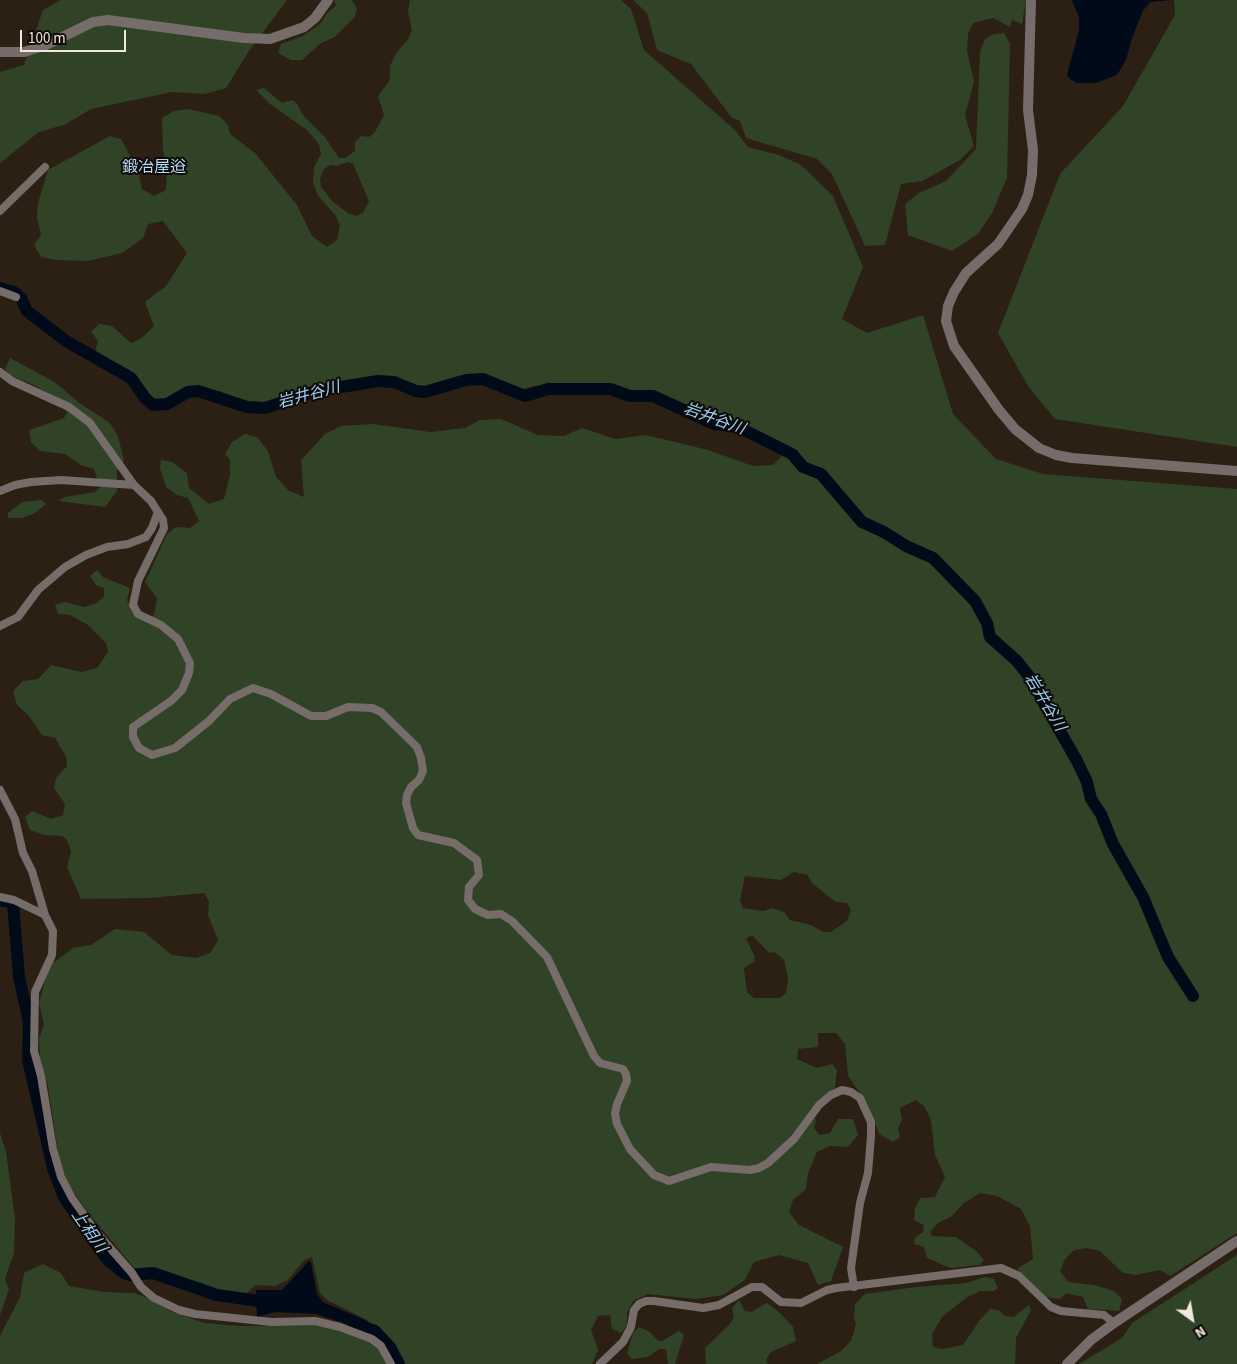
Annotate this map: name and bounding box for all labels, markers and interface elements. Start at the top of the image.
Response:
scale bar [22,20,129,52]
text: 100 m [28,28,66,49]
district label: 鍛冶屋逧 [122,158,186,178]
water label: 岩井谷川 [276,378,342,414]
water label: 岩井谷川 [681,400,747,440]
water label: 岩井谷川 [1019,671,1069,735]
water label: 上相川 [66,1207,110,1257]
north arrow [1167,1294,1217,1344]
text: N [1191,1321,1209,1343]

